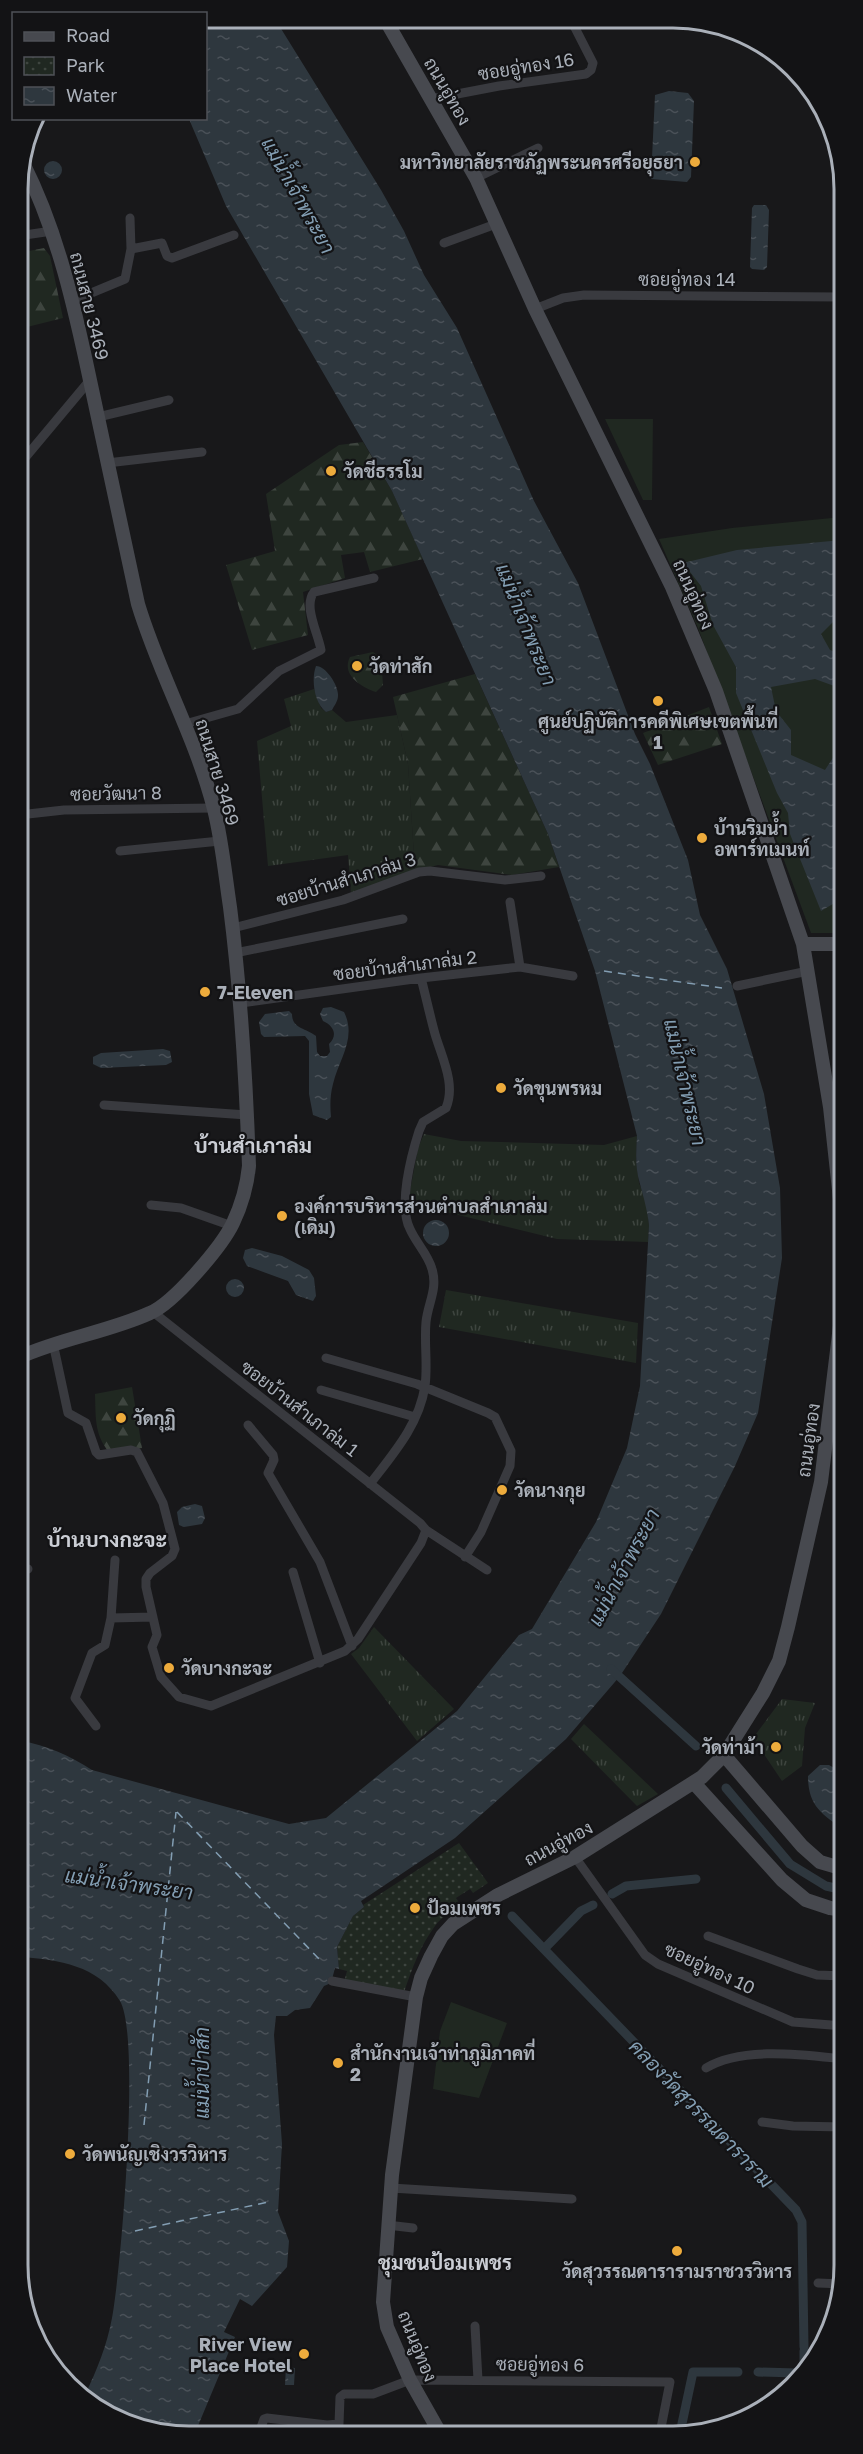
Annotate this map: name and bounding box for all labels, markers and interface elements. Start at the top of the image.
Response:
legend [12,12,207,120]
text: Road [66,24,110,46]
street label: ซอยอู่ทอง 16 [476,48,576,87]
street label: ถนนอู่ทอง [417,53,476,130]
text: Park [66,54,105,76]
text: Water [66,84,117,106]
water label: แม่น้ำเจ้าพระยา [257,130,345,257]
place label: มหาวิทยาลัยราชภัฏพระนครศรีอยุธยา [400,150,683,177]
marker: มหาวิทยาลัยราชภัฏพระนครศรีอยุธยา [688,155,702,169]
street label: ถนนสาย 3469 [66,250,114,362]
street label: ซอยอู่ทอง 14 [638,268,736,293]
place label: วัดชีธรรโม [343,459,423,482]
marker: วัดชีธรรโม [324,464,338,478]
street label: ถนนอู่ทอง [666,555,719,634]
water label: แม่น้ำเจ้าพระยา [492,558,567,688]
place label: วัดท่าสัก [369,655,433,677]
marker: วัดท่าสัก [350,659,364,673]
marker: ศูนย์ปฏิบัติการคดีพิเศษเขตพื้นที่ 1 [651,694,665,708]
place label: ศูนย์ปฏิบัติการคดีพิเศษเขตพื้นที่ 1 [538,705,778,753]
street label: ถนนสาย 3469 [191,716,245,828]
street label: ซอยวัฒนา 8 [70,781,162,805]
place label: บ้านริมน้ำ อพาร์ทเมนท์ [714,811,810,860]
marker: บ้านริมน้ำ อพาร์ทเมนท์ [695,831,709,845]
street label: ซอยบ้านสำเภาล่ม 3 [274,847,418,911]
street label: ซอยบ้านสำเภาล่ม 2 [332,945,478,985]
place label: 7-Eleven [217,981,293,1003]
marker: 7-Eleven [198,985,212,999]
water label: แม่น้ำเจ้าพระยา [660,1015,717,1148]
place label: วัดขุนพรหม [513,1077,602,1103]
marker: วัดขุนพรหม [494,1081,508,1095]
district label: บ้านสำเภาล่ม [194,1132,312,1158]
place label: องค์การบริหารส่วนตำบลสำเภาล่ม (เดิม) [294,1194,548,1238]
marker: องค์การบริหารส่วนตำบลสำเภาล่ม (เดิม) [275,1209,289,1223]
street label: ซอยบ้านสำเภาล่ม 1 [237,1355,363,1461]
street label: ถนนอู่ทอง [792,1402,827,1479]
place label: วัดกุฏิ [133,1407,176,1433]
marker: วัดกุฏิ [114,1411,128,1425]
place label: วัดนางกุย [514,1479,586,1505]
marker: วัดนางกุย [495,1483,509,1497]
water label: แม่น้ำเจ้าพระยา [578,1502,664,1630]
district label: บ้านบางกะจะ [47,1526,167,1552]
place label: วัดบางกะจะ [181,1657,272,1679]
marker: วัดบางกะจะ [162,1661,176,1675]
place label: วัดท่าม้า [701,1736,764,1758]
marker: วัดท่าม้า [769,1740,783,1754]
street label: ถนนอู่ทอง [520,1816,597,1873]
water label: แม่น้ำเจ้าพระยา [63,1857,195,1904]
place label: ป้อมเพชร [427,1897,501,1919]
marker: ป้อมเพชร [408,1901,422,1915]
street label: ซอยอู่ทอง 10 [660,1937,759,2001]
water label: แม่น้ำป่าสัก [184,2027,213,2119]
water label: คลองวัดสุวรรณดาราราม [623,2034,779,2194]
place label: สํานักงานเจ้าท่าภูมิภาคที่ 2 [350,2038,535,2085]
marker: สํานักงานเจ้าท่าภูมิภาคที่ 2 [331,2056,345,2070]
place label: วัดพนัญเชิงวรวิหาร [82,2143,227,2166]
marker: วัดพนัญเชิงวรวิหาร [63,2147,77,2161]
marker: วัดสุวรรณดารารามราชวรวิหาร [670,2244,684,2258]
district label: ชุมชนป้อมเพชร [378,2250,512,2278]
place label: วัดสุวรรณดารารามราชวรวิหาร [562,2260,792,2286]
street label: ถนนอู่ทอง [391,2307,442,2386]
place label: River View Place Hotel [190,2333,292,2376]
marker: River View Place Hotel [297,2347,311,2361]
street label: ซอยอู่ทอง 6 [496,2352,584,2379]

